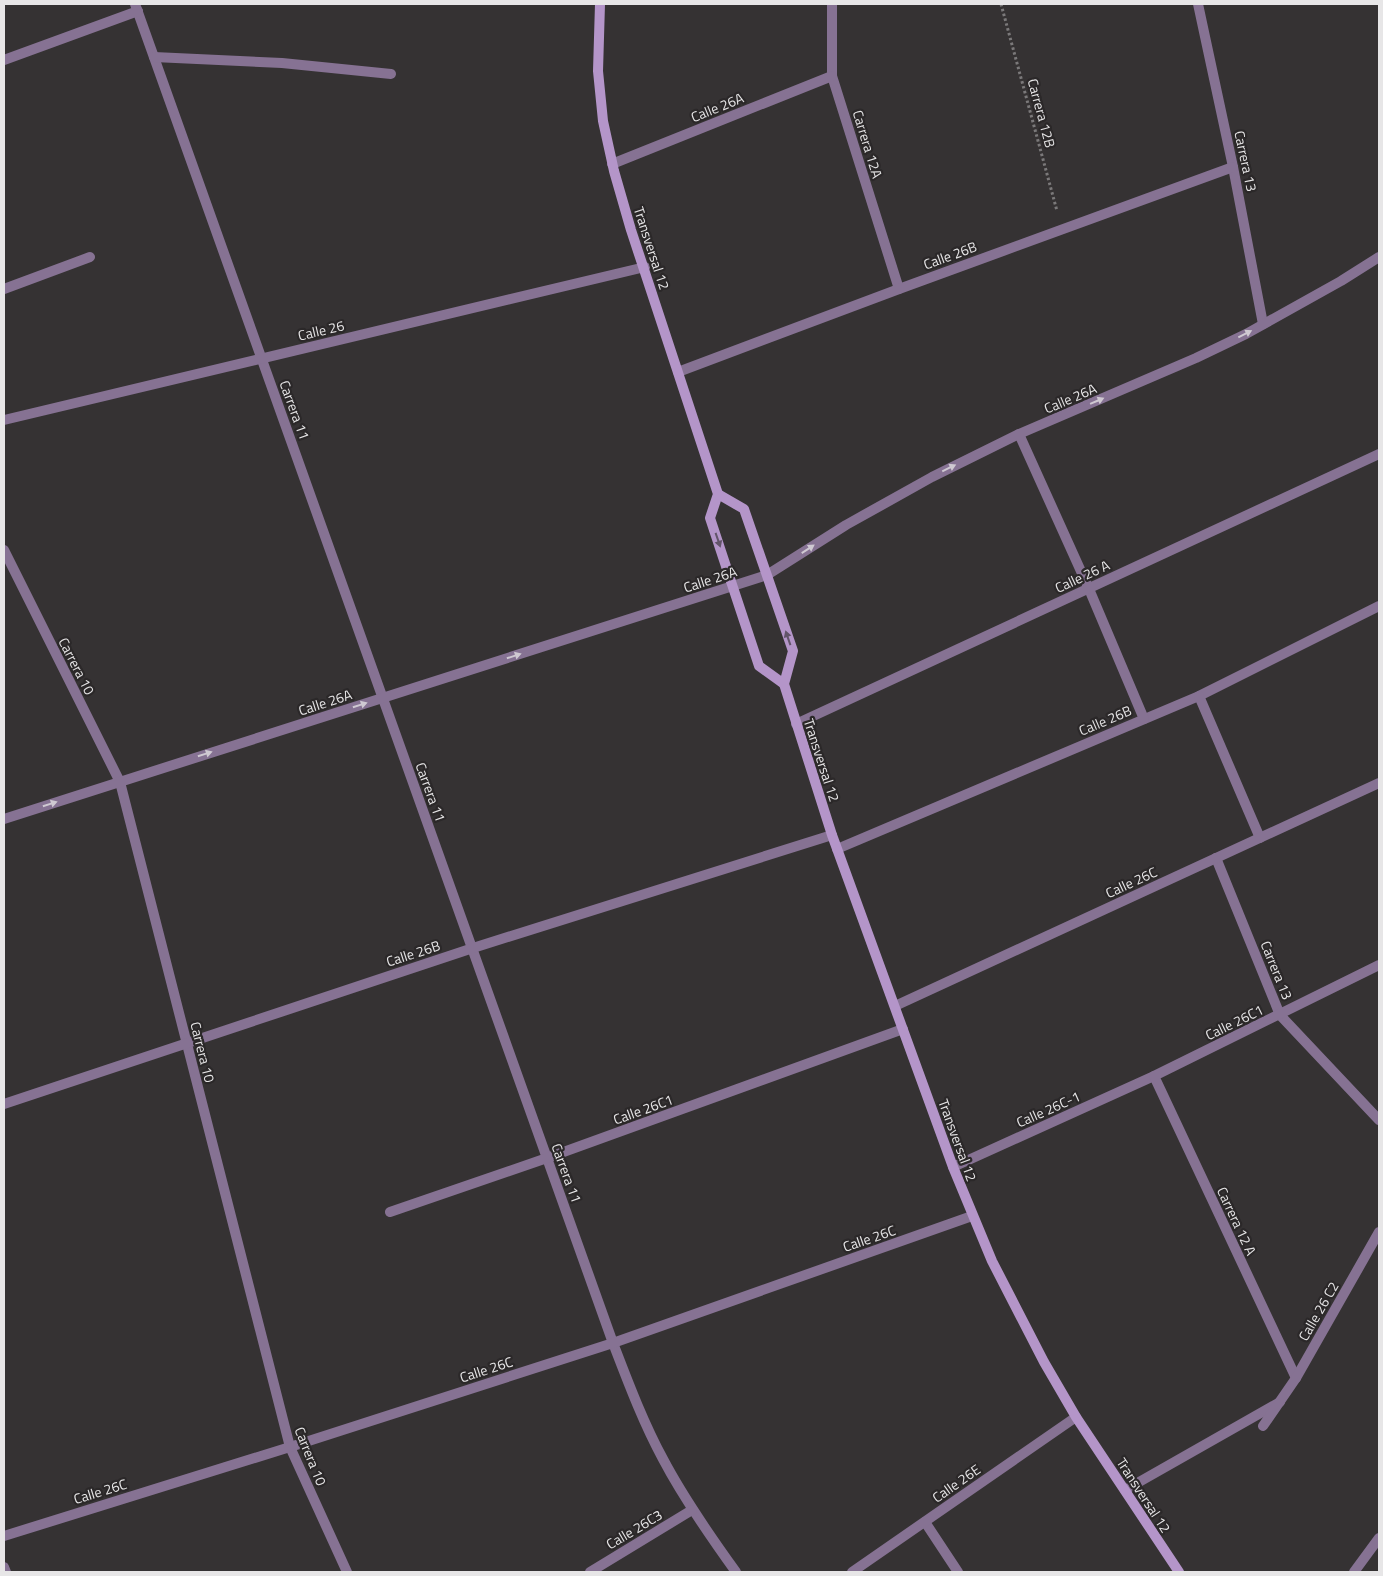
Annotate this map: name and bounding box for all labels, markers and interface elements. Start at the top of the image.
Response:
street label: Carrera 12B [1023,76,1061,150]
street label: Calle 26A [687,87,747,127]
street label: Carrera 12A [848,107,888,181]
street label: Carrera 13 [1229,129,1263,193]
street label: Transversal 12 [629,204,675,292]
street label: Calle 26B [920,236,980,274]
street label: Calle 26 [296,314,346,346]
one-way arrow [1238,330,1253,338]
street label: Carrera 11 [275,377,315,443]
street label: Calle 26A [1040,377,1100,418]
one-way arrow [1090,397,1105,405]
one-way arrow [942,464,957,472]
one-way arrow [714,533,722,548]
one-way arrow [802,544,815,554]
street label: Calle 26 A [1051,554,1113,598]
street label: Calle 26A [680,560,740,598]
one-way arrow [784,630,792,645]
street label: Carrera 10 [54,634,100,698]
one-way arrow [507,651,522,659]
street label: Calle 26A [295,683,355,721]
street label: Calle 26B [1075,699,1135,741]
one-way arrow [352,701,367,708]
street label: Transversal 12 [799,716,845,804]
one-way arrow [197,750,212,758]
street label: Carrera 11 [411,759,451,825]
one-way arrow [43,800,58,808]
street label: Calle 26C [1102,861,1161,903]
street label: Calle 26B [383,934,443,972]
street label: Carrera 13 [1256,937,1298,1003]
street label: Calle 26C1 [1201,999,1267,1045]
street label: Carrera 10 [185,1019,221,1085]
street label: Calle 26C-1 [1013,1086,1083,1132]
street label: Calle 26C1 [610,1088,676,1130]
street label: Transversal 12 [933,1096,983,1184]
street label: Carrera 11 [547,1140,587,1206]
street label: Carrera 12 A [1212,1183,1262,1259]
street label: Calle 26C [840,1219,899,1257]
street label: Calle 26 C2 [1293,1277,1343,1345]
street label: Calle 26C [457,1350,516,1387]
street label: Carrera 10 [290,1423,332,1489]
street label: Transversal 12 [1112,1453,1176,1537]
street label: Calle 26E [928,1459,985,1507]
street label: Calle 26C [71,1473,130,1509]
street label: Calle 26C3 [602,1504,666,1554]

